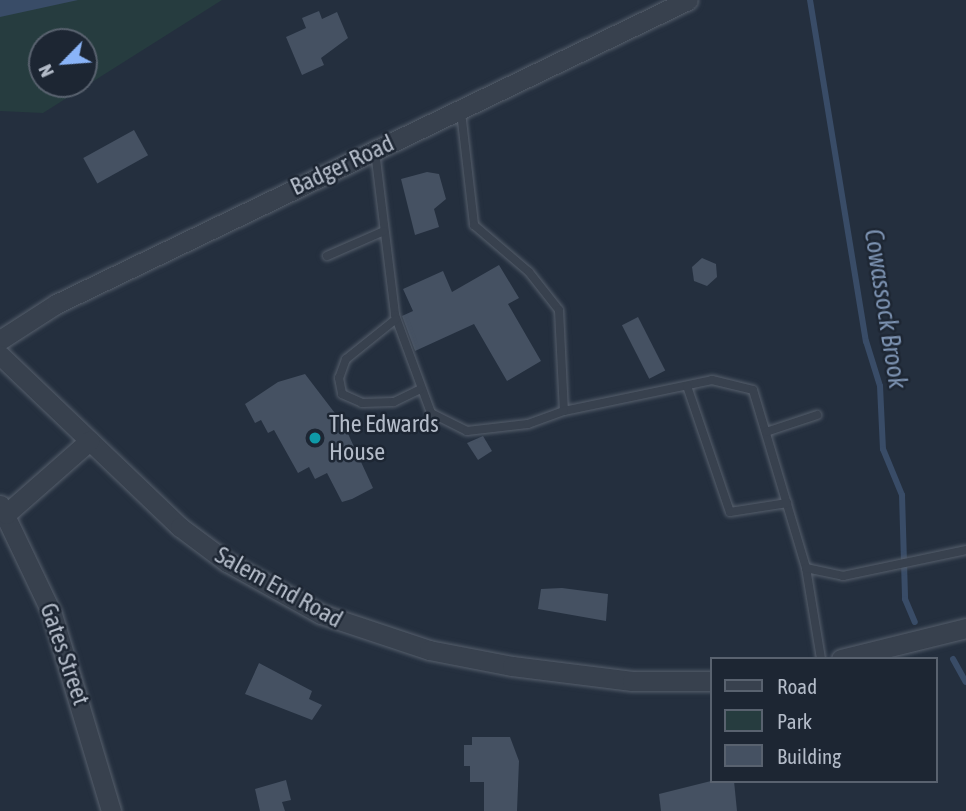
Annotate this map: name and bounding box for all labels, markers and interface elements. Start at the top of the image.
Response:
north arrow [28,28,98,98]
text: N [33,61,58,81]
street label: Badger Road [286,129,398,201]
water label: Cowassock Brook [857,227,913,391]
place label: The Edwards House [329,410,439,466]
marker: The Edwards House [307,430,323,446]
street label: Salem End Road [210,540,348,634]
street label: Gates Street [34,599,96,709]
legend [710,657,938,783]
text: Road [777,674,817,698]
text: Park [777,709,812,733]
text: Building [777,744,841,768]

